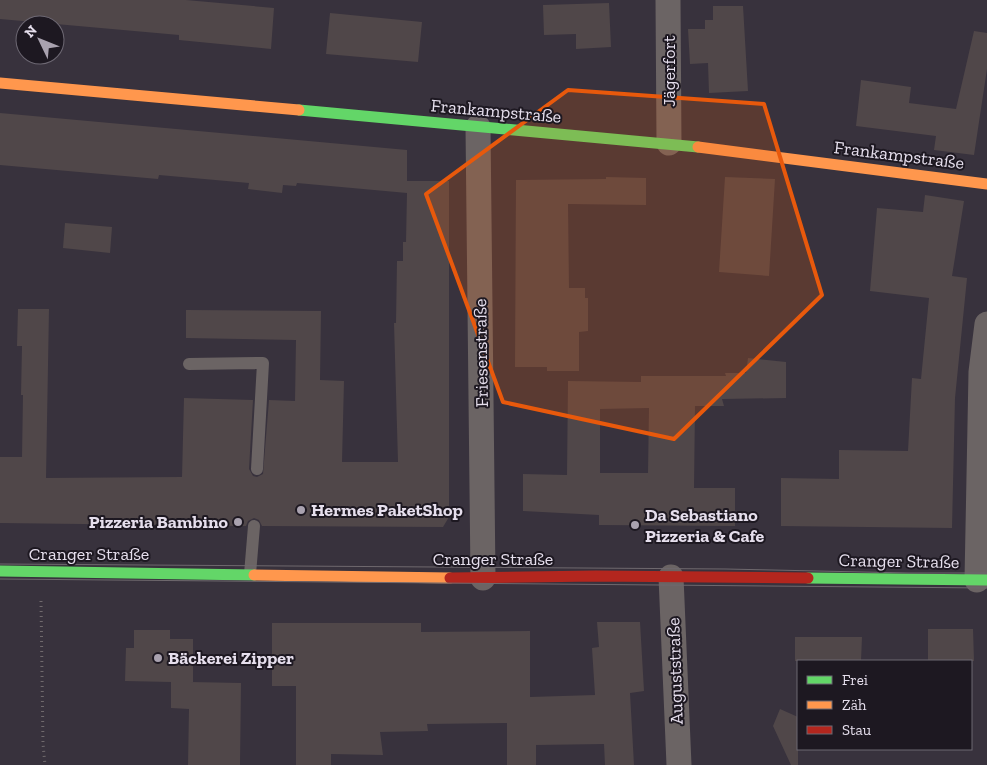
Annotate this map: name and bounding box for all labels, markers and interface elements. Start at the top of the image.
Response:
north arrow [15,15,65,65]
text: N [21,22,41,41]
street label: Jägerfort [658,35,680,107]
street label: Frankampstraße [430,94,562,128]
street label: Frankampstraße [833,136,965,174]
street label: Friesenstraße [469,298,493,408]
place label: Hermes PaketShop [311,499,463,521]
marker: Hermes PaketShop [295,504,307,516]
place label: Da Sebastiano Pizzeria & Cafe [645,504,765,547]
place label: Pizzeria Bambino [89,511,229,533]
marker: Pizzeria Bambino [232,516,244,528]
marker: Da Sebastiano Pizzeria & Cafe [629,519,641,531]
street label: Cranger Straße [29,543,149,565]
street label: Cranger Straße [433,548,553,570]
street label: Cranger Straße [839,549,959,573]
street label: Auguststraße [662,617,688,725]
place label: Bäckerei Zipper [168,647,294,669]
marker: Bäckerei Zipper [152,652,164,664]
legend [797,660,972,750]
text: Frei [842,671,868,689]
text: Zäh [842,696,867,714]
text: Stau [842,721,872,739]

